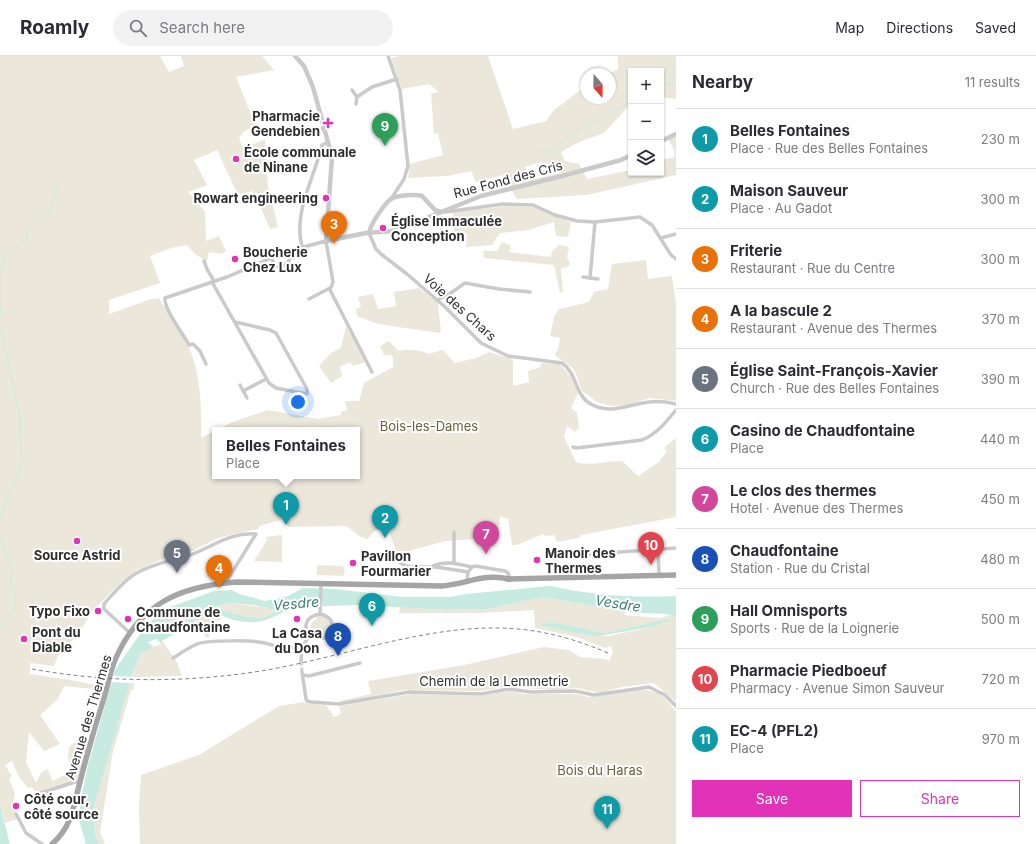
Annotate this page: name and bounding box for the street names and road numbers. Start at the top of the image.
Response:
street label: Rue Fond des Cris [452,157,564,201]
street label: Voie des Chars [420,270,500,344]
street label: Avenue des Thermes [61,652,115,781]
street label: Chemin de la Lemmetrie [419,673,569,689]

